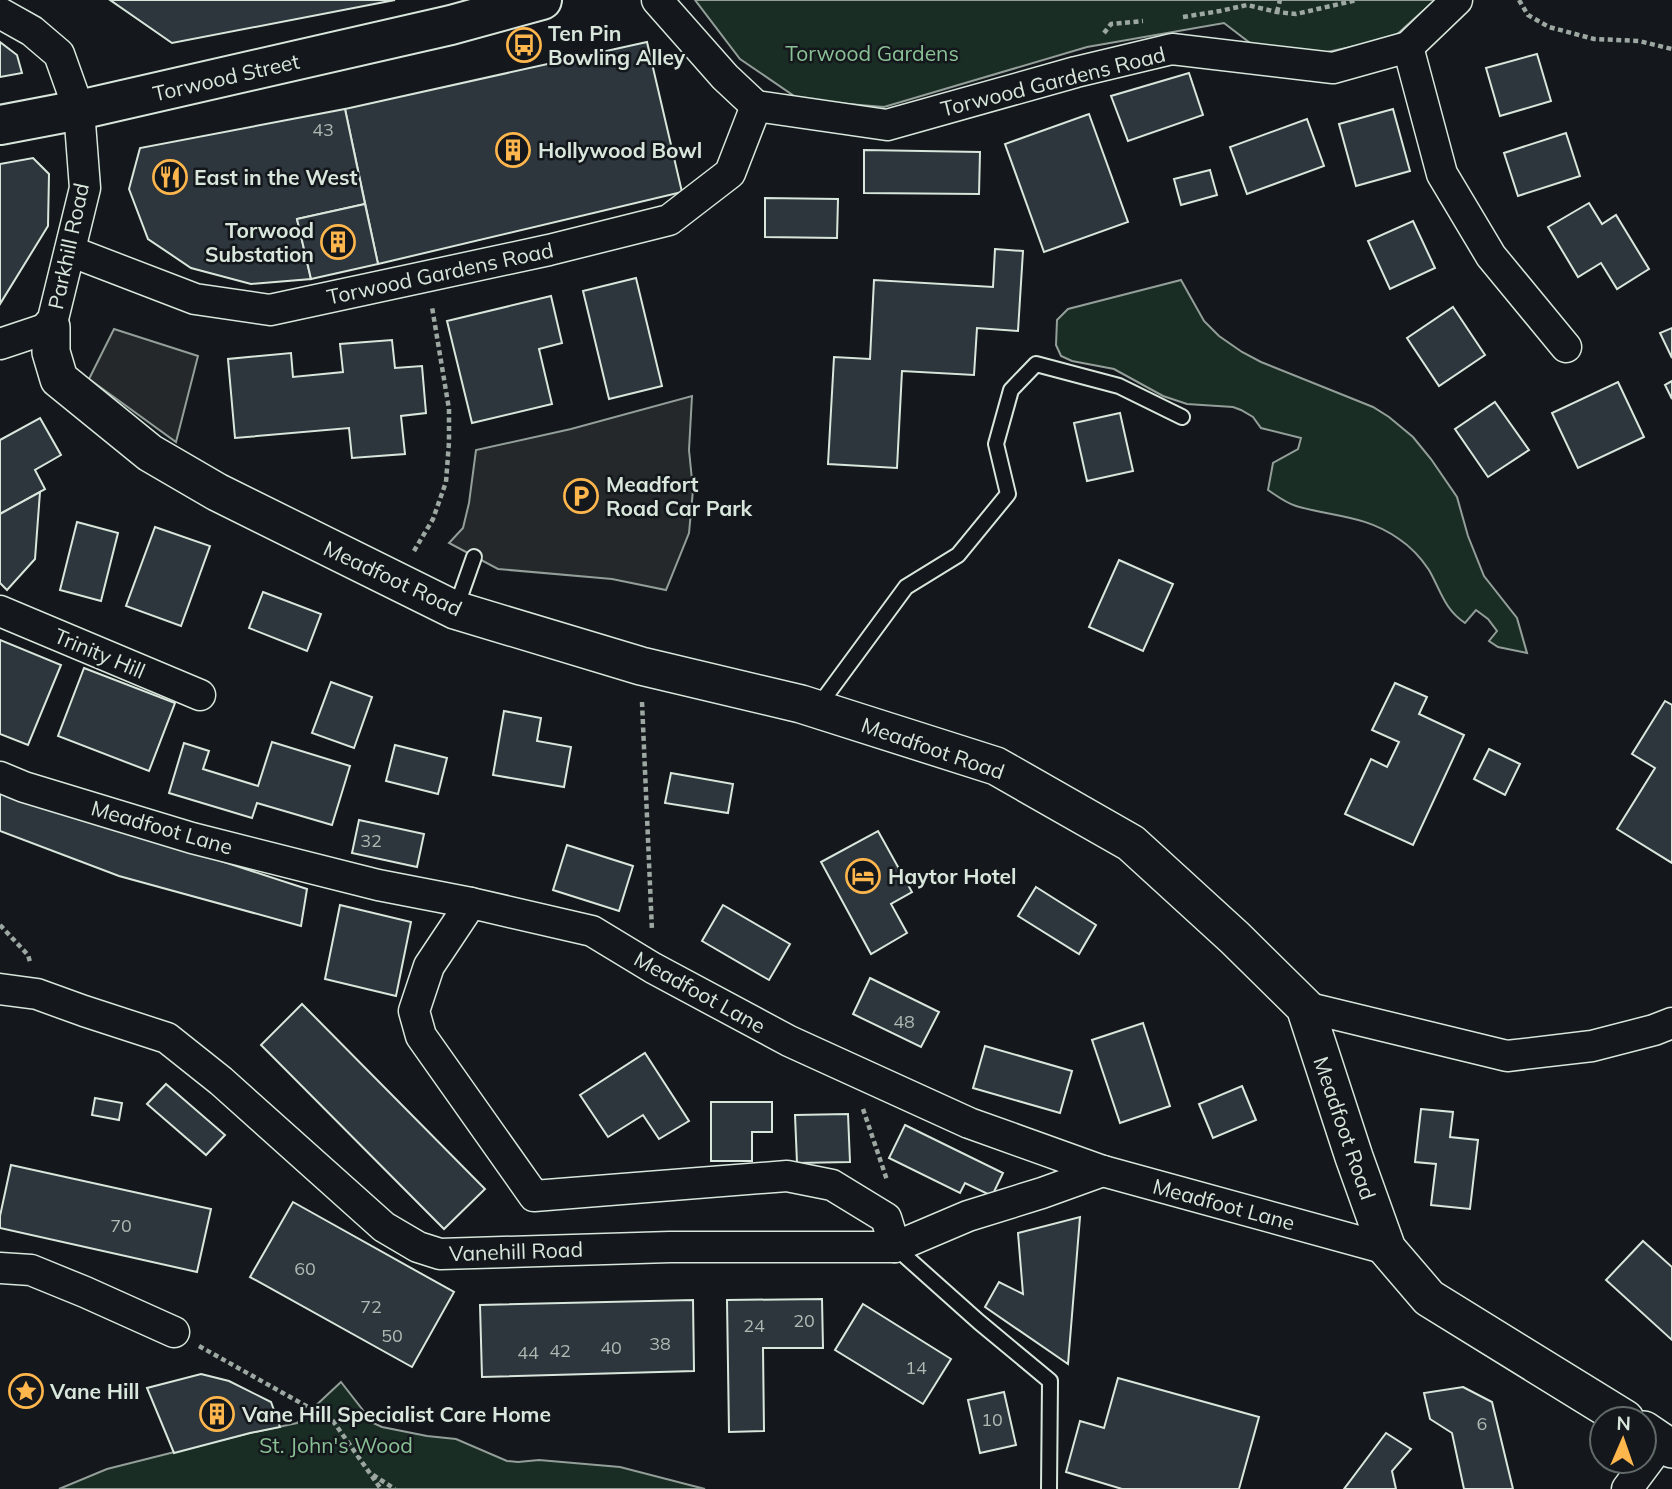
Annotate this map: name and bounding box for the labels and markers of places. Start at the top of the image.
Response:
place label: Ten Pin Bowling Alley [548,20,686,70]
bus stop icon: Ten Pin Bowling Alley [505,26,543,64]
building icon: Hollywood Bowl [494,131,532,169]
place label: Hollywood Bowl [538,137,702,163]
restaurant icon: East in the West [151,158,189,196]
place label: East in the West [194,164,357,190]
place label: Torwood Substation [205,217,314,267]
building icon: Torwood Substation [319,223,357,261]
place label: Meadfort Road Car Park [606,471,753,521]
parking icon: Meadfort Road Car Park [562,477,600,515]
hotel icon: Haytor Hotel [844,857,882,895]
place label: Haytor Hotel [888,863,1017,889]
place icon: Vane Hill [7,1372,45,1410]
place label: Vane Hill [49,1378,140,1404]
building icon: Vane Hill Specialist Care Home [198,1395,236,1433]
place label: Vane Hill Specialist Care Home [241,1401,551,1427]

